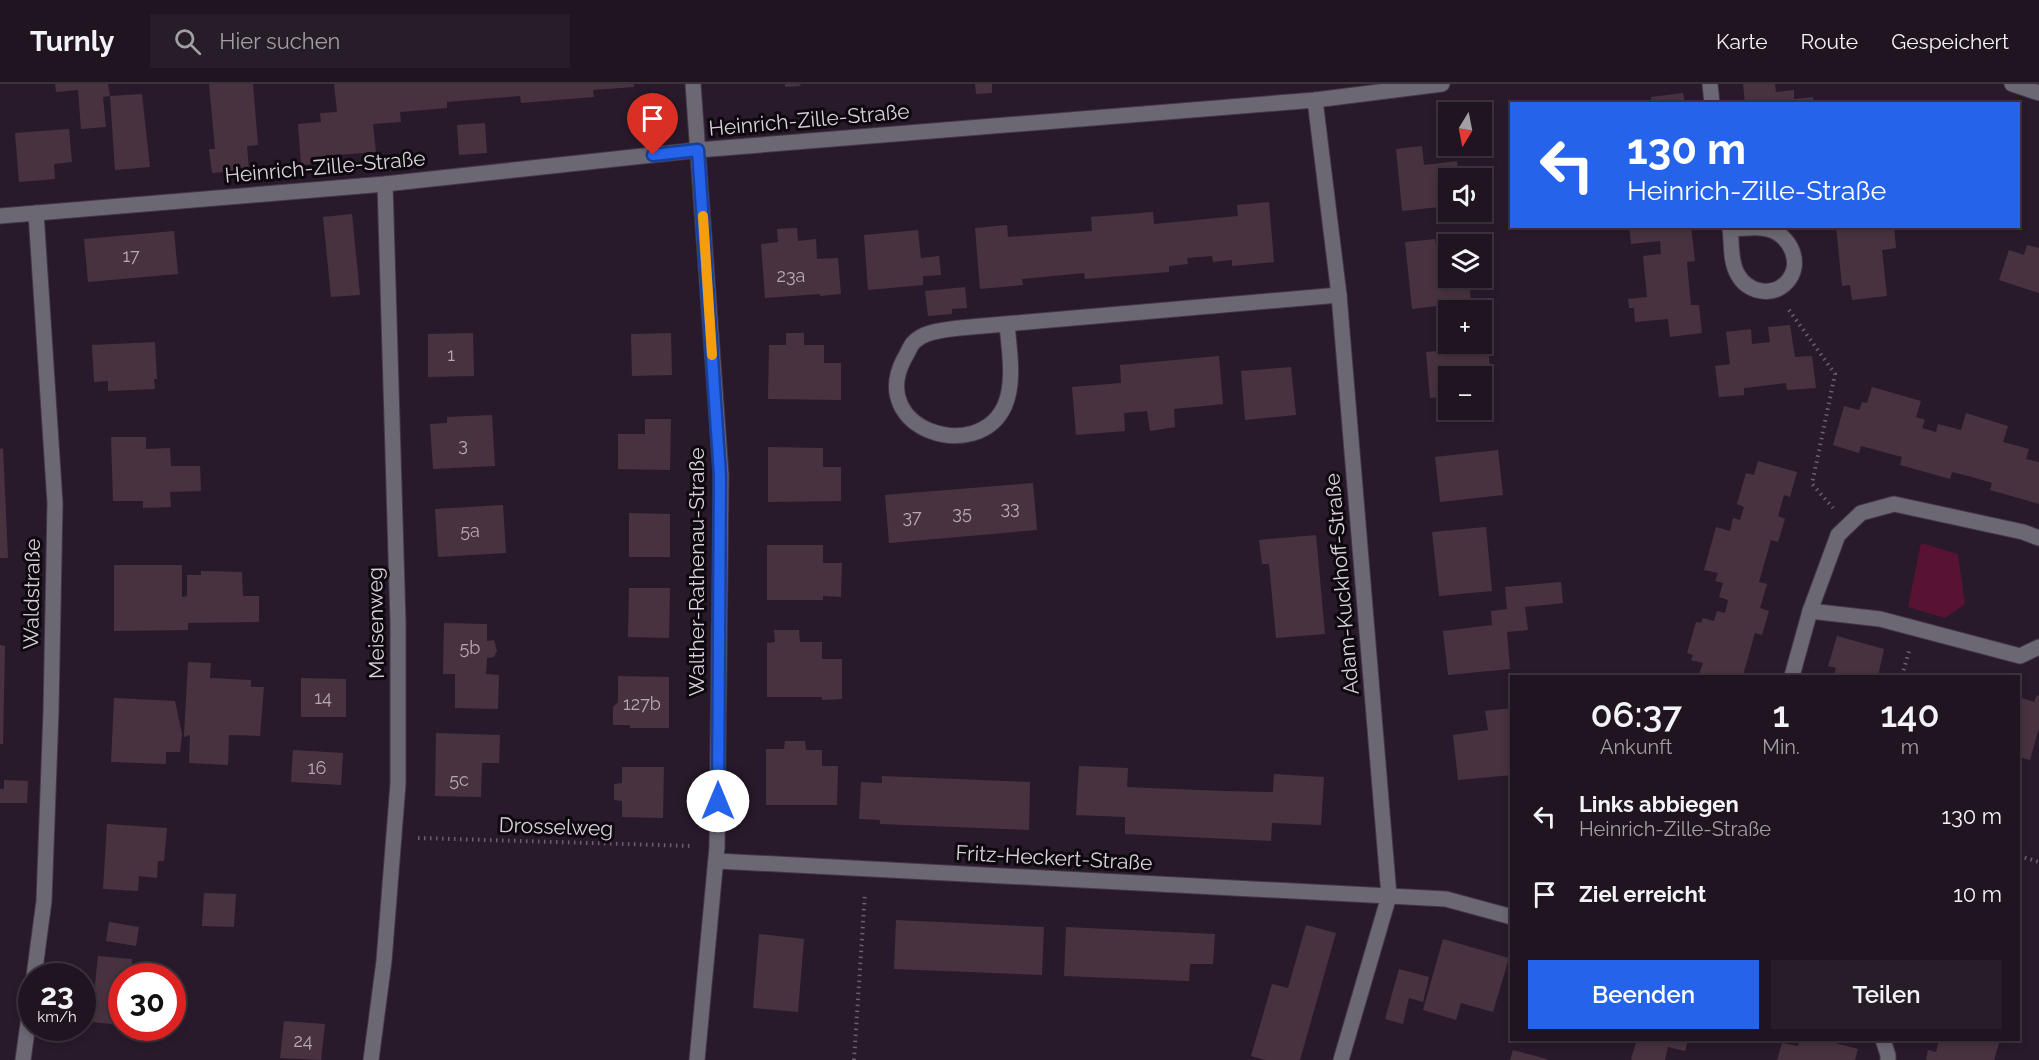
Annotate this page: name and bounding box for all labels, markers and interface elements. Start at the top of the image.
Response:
search box [150,14,570,68]
text: Turnly [30,25,114,58]
icon: search [171,25,204,58]
text: Hier suchen [219,28,340,54]
text: Karte [1716,29,1768,54]
text: Route [1801,29,1858,54]
text: Gespeichert [1891,29,2009,54]
pin [627,93,678,155]
street label: Heinrich-Zille-Straße [707,98,910,141]
icon: arrive [636,102,669,135]
north arrow [1438,102,1492,156]
map controls [1438,102,1492,420]
text: 130 m [1627,125,1746,174]
icon: left [1528,126,1606,204]
street label: Heinrich-Zille-Straße [223,145,426,188]
button: sound [1438,168,1492,222]
text: Heinrich-Zille-Straße [1627,175,1886,206]
button: layers [1438,234,1492,288]
house number: 17 [122,245,140,266]
house number: 23a [777,265,805,286]
button: + [1438,300,1492,354]
house number: 1 [447,344,455,365]
button: − [1438,366,1492,420]
house number: 3 [458,434,468,455]
street label: Walther-Rathenau-Straße [684,448,709,696]
street label: Adam-Kuckhoff-Straße [1319,472,1364,696]
house number: 33 [1000,497,1020,518]
house number: 35 [952,502,972,523]
house number: 37 [902,506,922,527]
house number: 5a [460,520,480,541]
street label: Waldstraße [18,538,45,650]
street label: Meisenweg [362,567,389,679]
house number: 5b [460,637,480,658]
house number: 14 [314,687,332,708]
house number: 127b [623,693,661,714]
text: 06:37 [1590,693,1682,735]
text: 1 [1773,693,1790,735]
text: 140 [1880,693,1940,735]
text: Ankunft [1600,735,1672,759]
text: Min. [1762,735,1800,759]
text: m [1901,735,1919,759]
house number: 16 [308,757,326,778]
house number: 5c [449,769,469,790]
position arrow [686,769,750,833]
text: Links abbiegen [1579,791,1739,817]
icon: left [1528,800,1561,833]
text: 130 m [1942,803,2002,829]
street label: Drosselweg [498,812,614,841]
text: Heinrich-Zille-Straße [1579,817,1771,841]
street label: Fritz-Heckert-Straße [955,840,1153,875]
icon: arrive [1528,878,1561,911]
text: Ziel erreicht [1579,881,1706,907]
text: 10 m [1953,881,2002,907]
button: Beenden [1528,960,1759,1029]
button: Teilen [1771,960,2002,1029]
speed limit sign: 30 [108,963,186,1041]
text: 23 [40,977,74,1012]
text: km/h [37,1008,77,1026]
house number: 24 [293,1030,313,1051]

